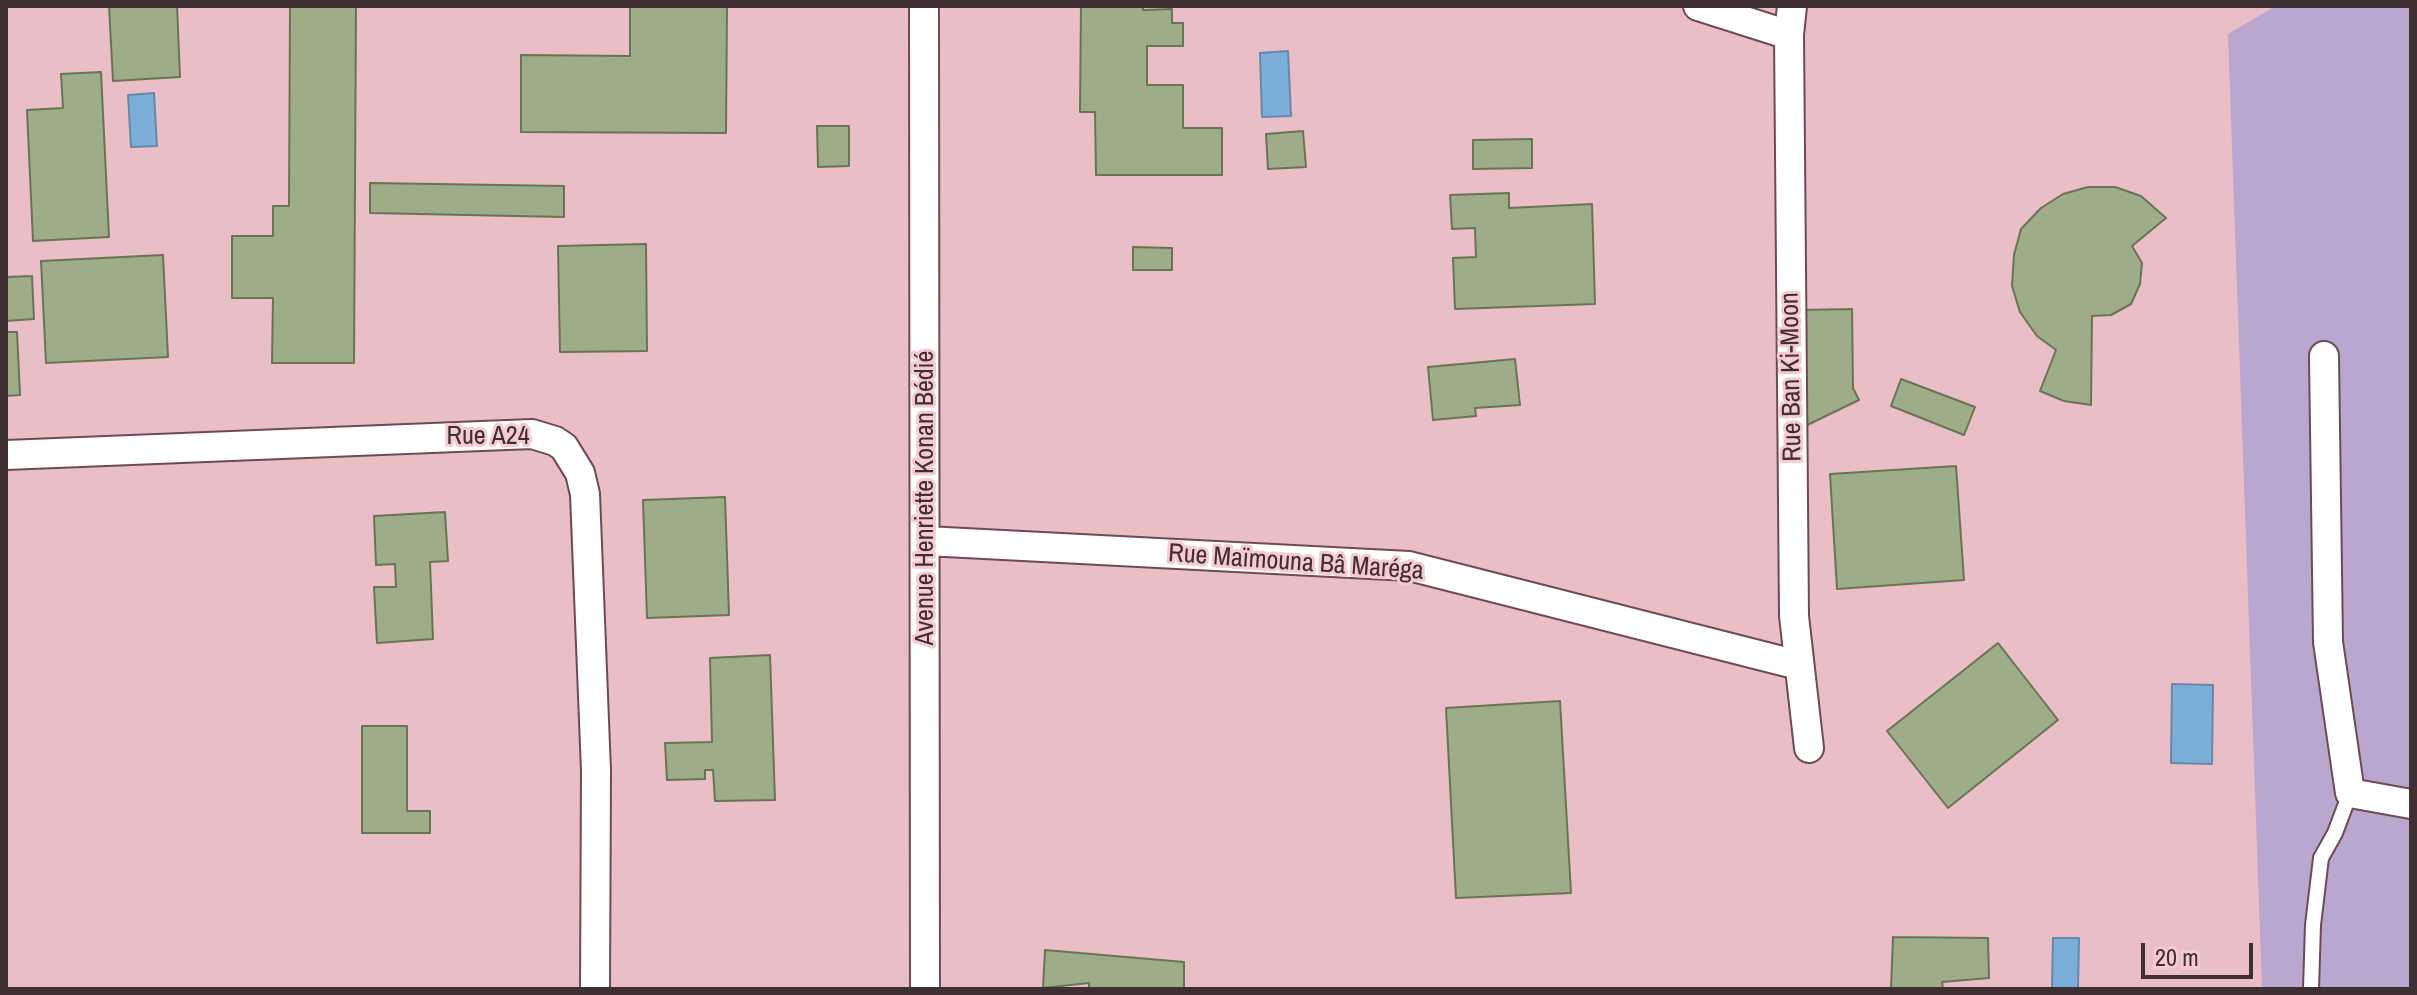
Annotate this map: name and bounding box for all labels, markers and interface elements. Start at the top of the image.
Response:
street label: Rue Ban Ki-Moon [1775,292,1809,462]
street label: Avenue Henriette Konan Bédié [910,351,942,645]
street label: Rue A24 [447,421,529,453]
street label: Rue Maïmouna Bâ Maréga [1167,539,1425,587]
scale bar [2145,927,2257,977]
text: 20 m [2155,941,2199,973]

